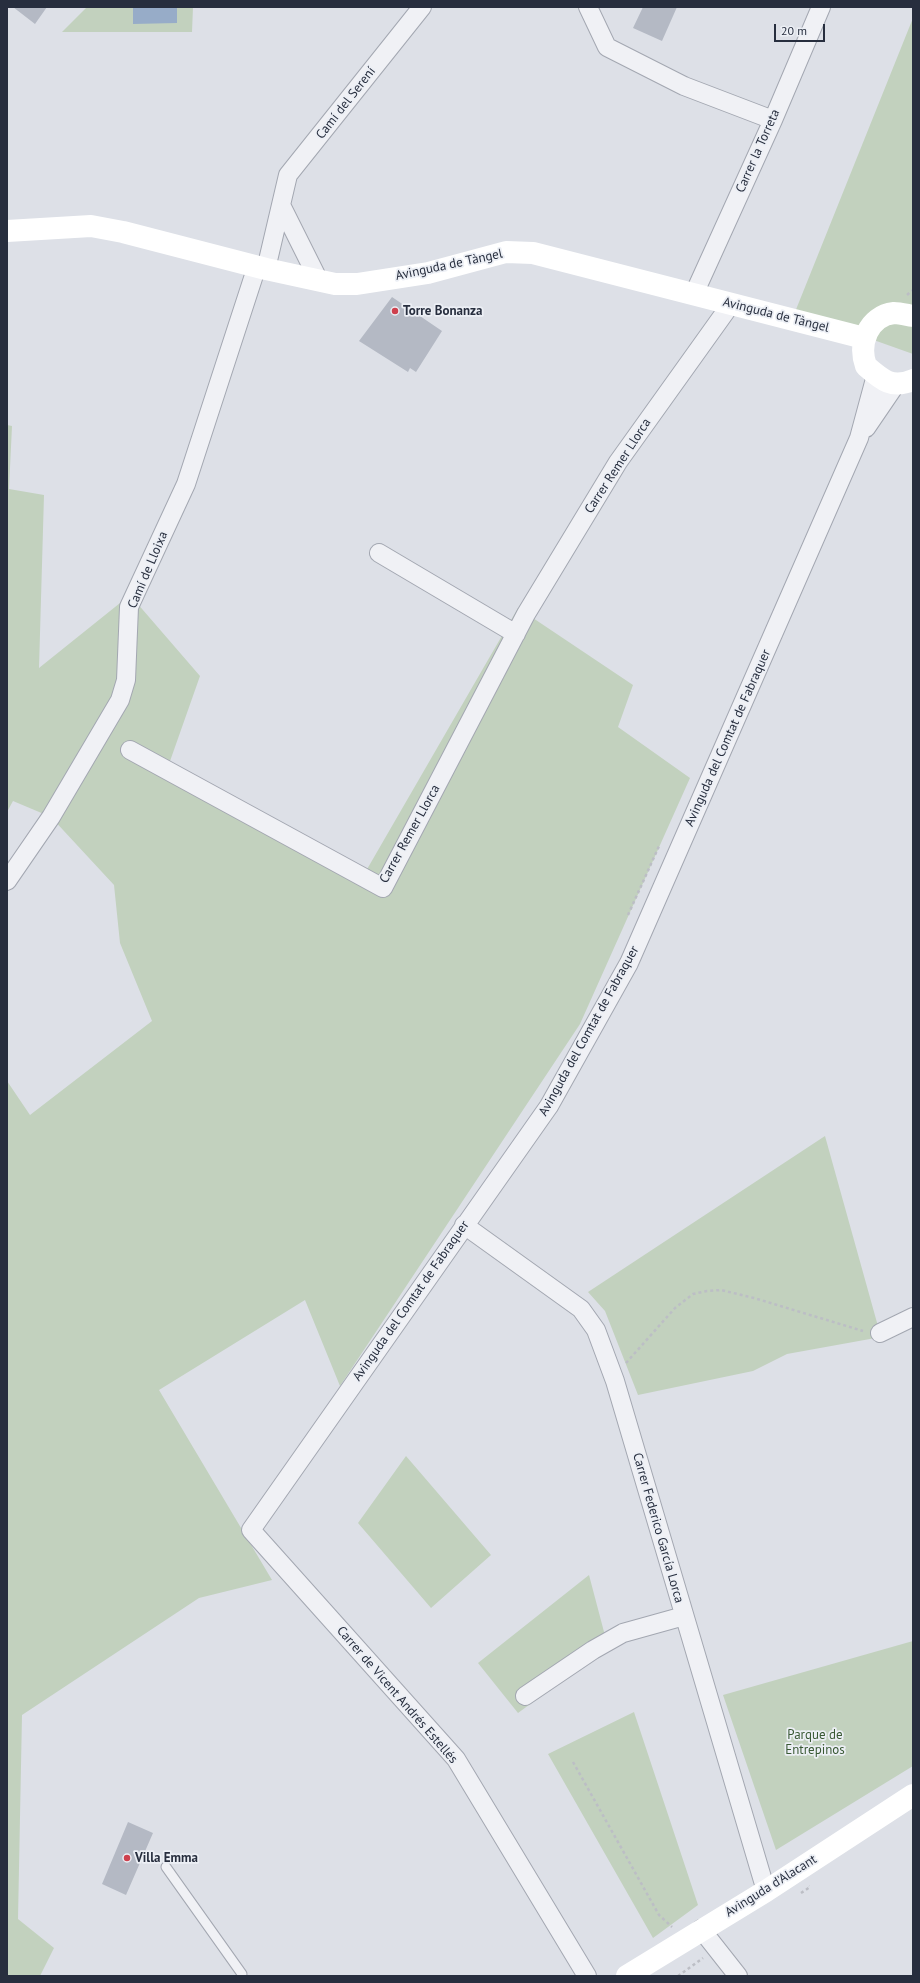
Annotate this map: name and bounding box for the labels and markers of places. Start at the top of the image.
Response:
place label: Torre Bonanza [403,303,482,319]
marker: Torre Bonanza [390,306,400,316]
place label: Villa Emma [135,1850,198,1866]
marker: Villa Emma [122,1853,132,1863]

